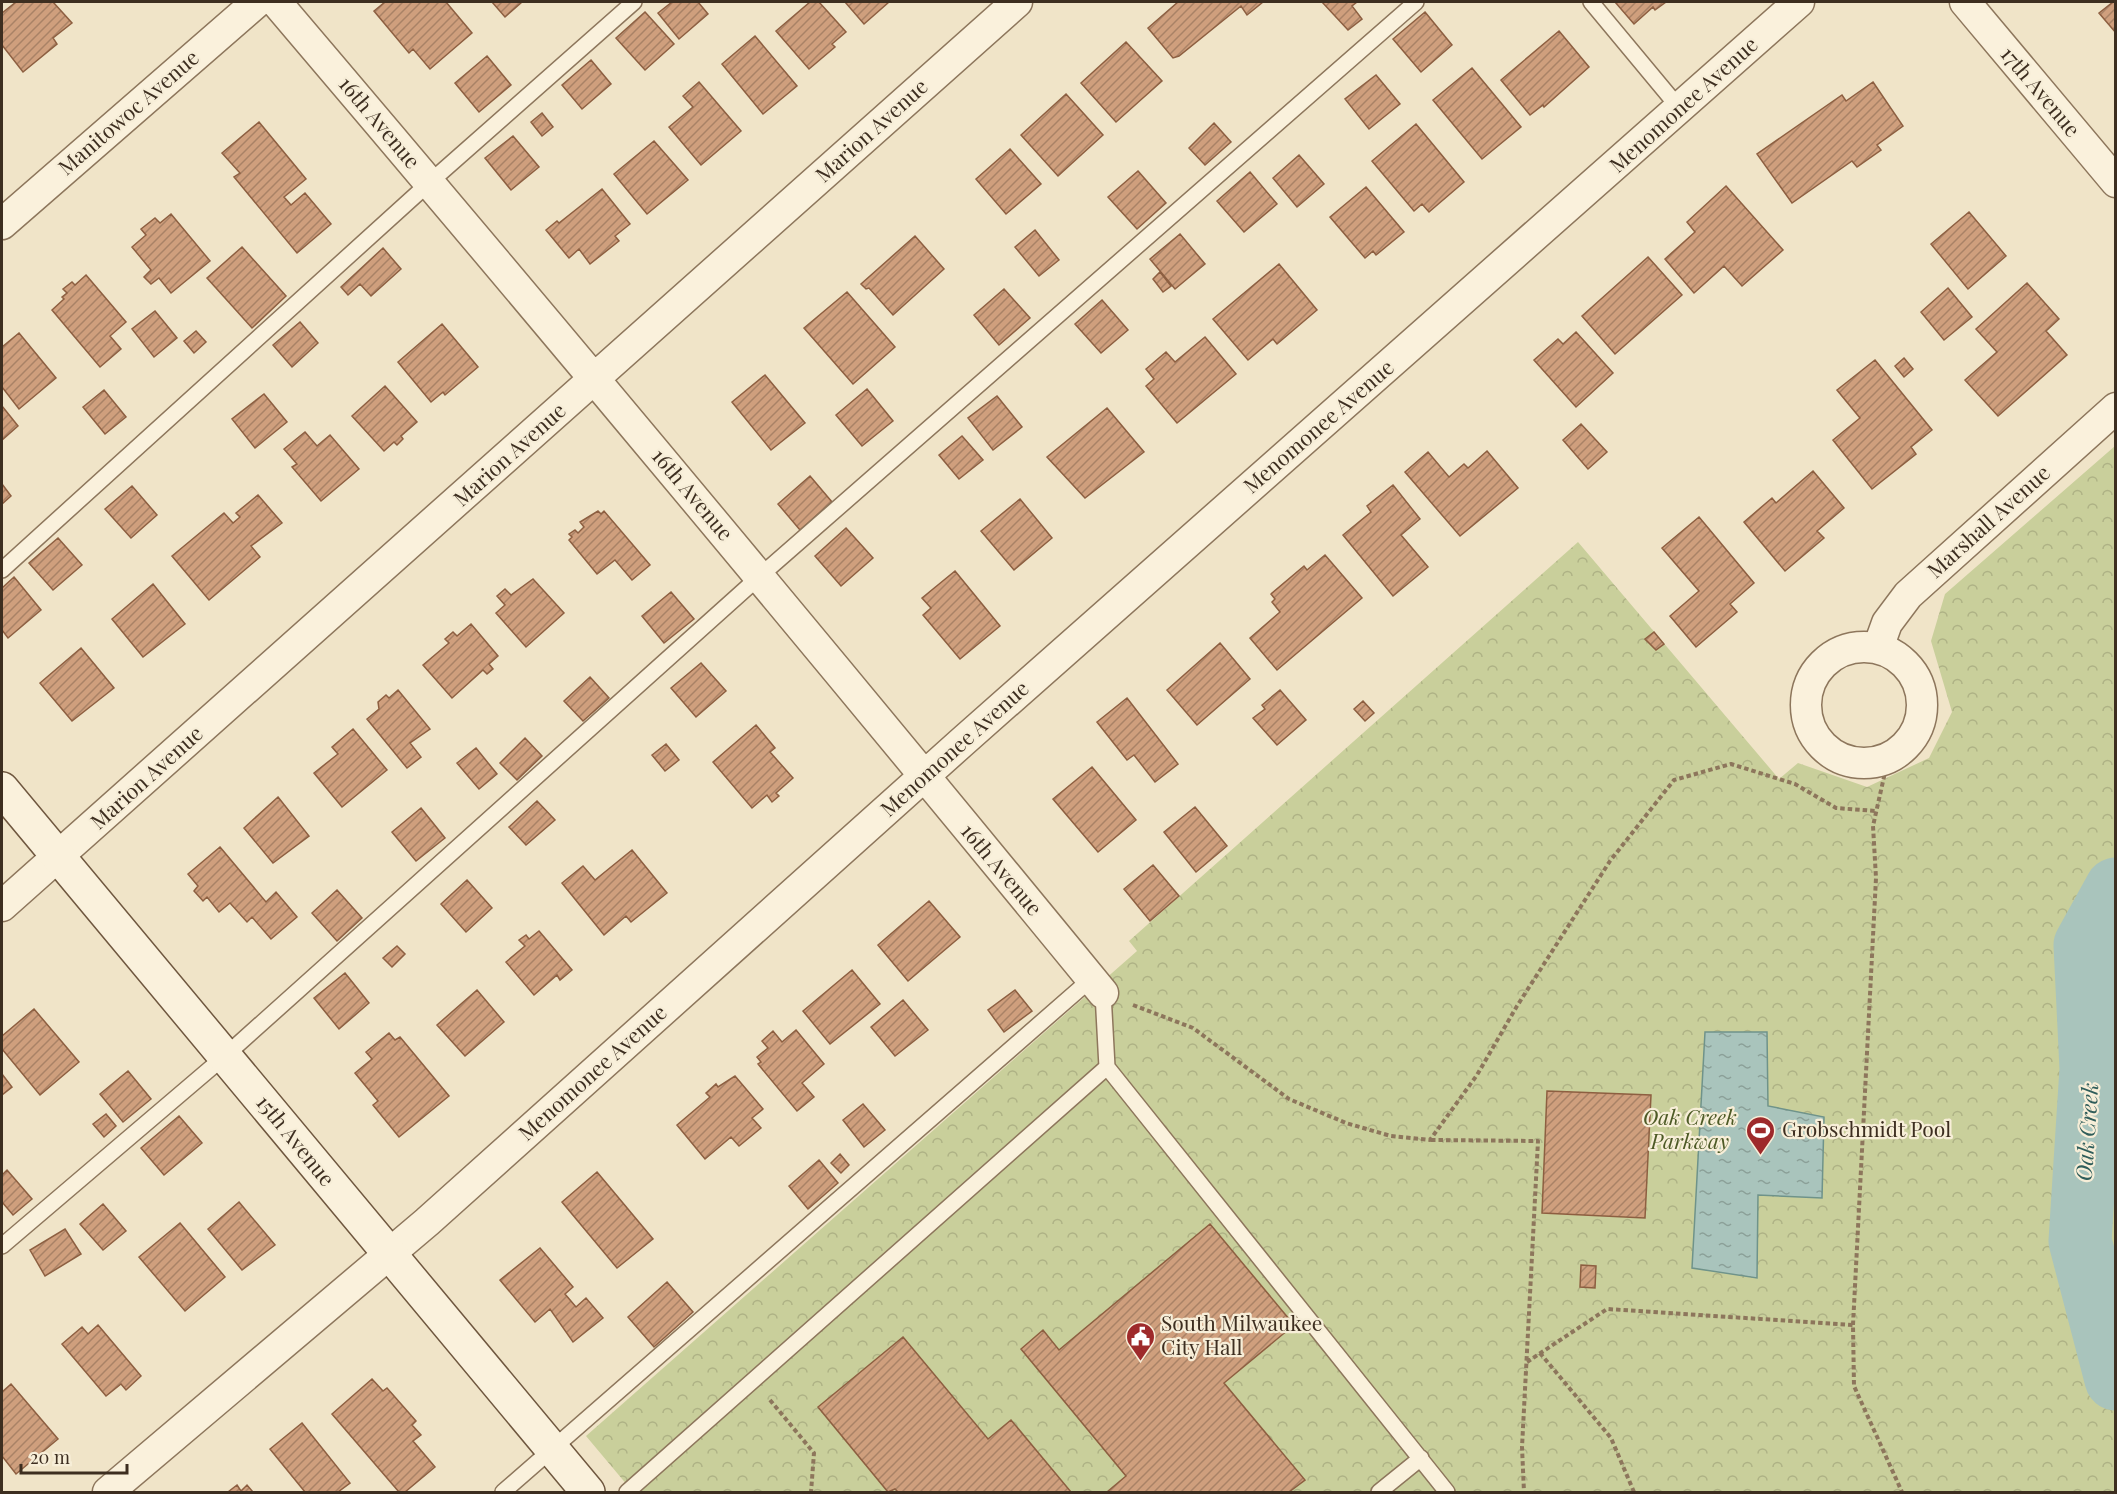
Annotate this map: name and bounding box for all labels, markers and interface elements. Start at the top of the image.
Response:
street label: Menomonee Avenue [1603,29,1763,178]
street label: 17th Avenue [1995,40,2088,142]
street label: Manitowoc Avenue [51,43,204,180]
street label: 16th Avenue [334,70,427,174]
street label: Marion Avenue [809,72,933,187]
street label: Menomonee Avenue [1237,352,1399,498]
street label: Marion Avenue [447,396,571,511]
street label: 16th Avenue [647,442,740,546]
street label: Marshall Avenue [1920,458,2055,583]
street label: Menomonee Avenue [874,673,1034,822]
street label: Marion Avenue [84,719,208,834]
street label: 16th Avenue [956,817,1049,921]
street label: Menomonee Avenue [512,997,672,1146]
water label: Oak Creek [2068,1082,2104,1182]
street label: 15th Avenue [251,1088,342,1191]
park label: Oak Creek Parkway [1643,1102,1737,1154]
sports icon: Grobschmidt Pool [1745,1114,1777,1156]
place label: Grobschmidt Pool [1782,1114,1951,1142]
place label: South Milwaukee City Hall [1161,1308,1322,1360]
public building icon: South Milwaukee City Hall [1124,1320,1156,1362]
scale bar [21,1437,128,1475]
text: 20 m [30,1445,70,1469]

